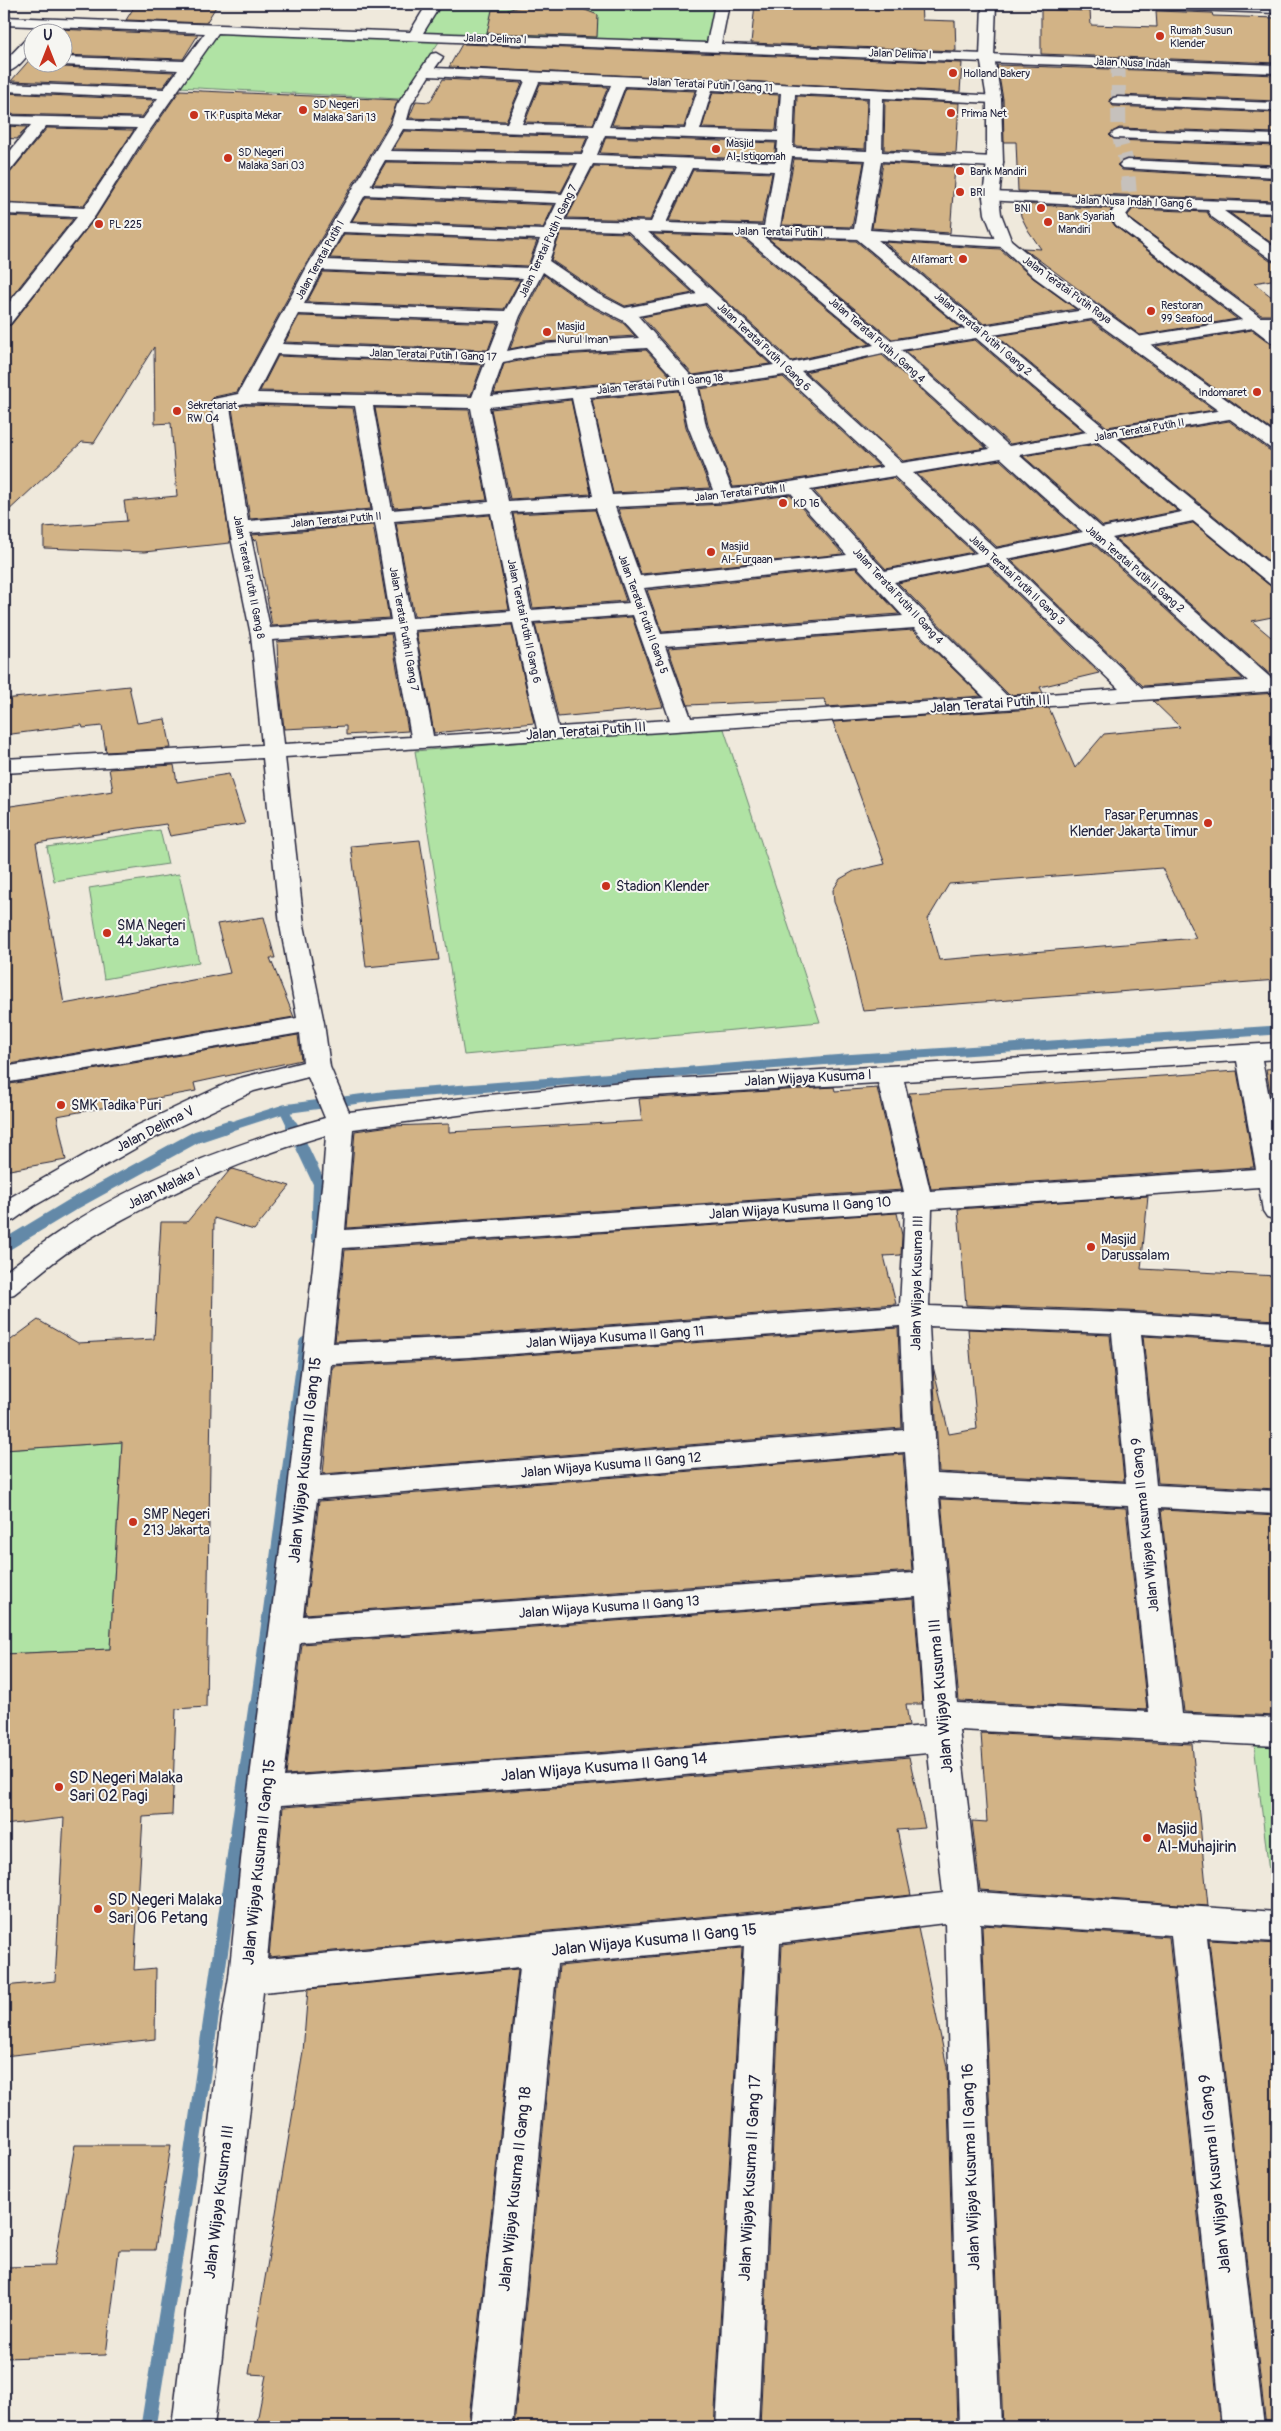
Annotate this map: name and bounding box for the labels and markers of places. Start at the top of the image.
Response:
place label: Rumah Susun Klender [1170,24,1232,50]
marker: Rumah Susun Klender [1154,30,1166,42]
marker: Holland Bakery [947,67,959,79]
place label: Holland Bakery [963,67,1030,80]
place label: SD Negeri Malaka Sari 13 [313,98,376,124]
marker: SD Negeri Malaka Sari 13 [297,104,309,116]
marker: Prima Net [945,107,957,119]
place label: Prima Net [961,107,1008,120]
marker: TK Puspita Mekar [188,109,200,121]
place label: TK Puspita Mekar [204,109,282,122]
place label: Masjid Al-Istiqomah [726,137,786,163]
marker: Masjid Al-Istiqomah [710,143,722,155]
place label: SD Negeri Malaka Sari 03 [238,146,304,172]
marker: SD Negeri Malaka Sari 03 [222,152,234,164]
marker: Bank Mandiri [954,165,966,177]
place label: Bank Mandiri [970,165,1026,178]
marker: BRI [954,186,966,198]
place label: BRI [970,186,986,199]
place label: BNI [1014,202,1031,215]
marker: BNI [1035,202,1047,214]
place label: Bank Syariah Mandiri [1058,210,1115,236]
marker: Bank Syariah Mandiri [1042,216,1054,228]
marker: PL 225 [93,218,105,230]
place label: PL 225 [109,218,142,231]
place label: Alfamart [911,253,954,266]
marker: Alfamart [957,253,969,265]
place label: Restoran 99 Seafood [1161,299,1213,325]
marker: Restoran 99 Seafood [1145,305,1157,317]
place label: Masjid Nurul Iman [557,320,608,346]
marker: Masjid Nurul Iman [541,326,553,338]
place label: Indomaret [1198,386,1248,399]
marker: Indomaret [1251,386,1263,398]
place label: Sekretariat RW 04 [187,399,238,425]
marker: Sekretariat RW 04 [171,405,183,417]
marker: KD 16 [777,497,789,509]
place label: KD 16 [793,497,820,510]
place label: Masjid Al-Furqaan [721,540,773,566]
marker: Masjid Al-Furqaan [705,546,717,558]
place label: Pasar Perumnas Klender Jakarta Timur [1070,807,1199,840]
marker: Pasar Perumnas Klender Jakarta Timur [1202,817,1214,829]
place label: Stadion Klender [616,878,709,895]
marker: Stadion Klender [600,880,612,892]
place label: SMA Negeri 44 Jakarta [117,917,186,950]
marker: SMA Negeri 44 Jakarta [101,927,113,939]
place label: SMK Tadika Puri [71,1097,162,1114]
marker: SMK Tadika Puri [55,1099,67,1111]
place label: Masjid Darussalam [1101,1231,1170,1264]
marker: Masjid Darussalam [1085,1241,1097,1253]
place label: SMP Negeri 213 Jakarta [143,1506,210,1539]
marker: SMP Negeri 213 Jakarta [127,1516,139,1528]
place label: SD Negeri Malaka Sari 02 Pagi [69,1768,183,1806]
marker: SD Negeri Malaka Sari 02 Pagi [53,1781,65,1793]
place label: Masjid Al-Muhajirin [1157,1819,1237,1857]
marker: Masjid Al-Muhajirin [1141,1832,1153,1844]
place label: SD Negeri Malaka Sari 06 Petang [108,1890,222,1928]
marker: SD Negeri Malaka Sari 06 Petang [92,1903,104,1915]

